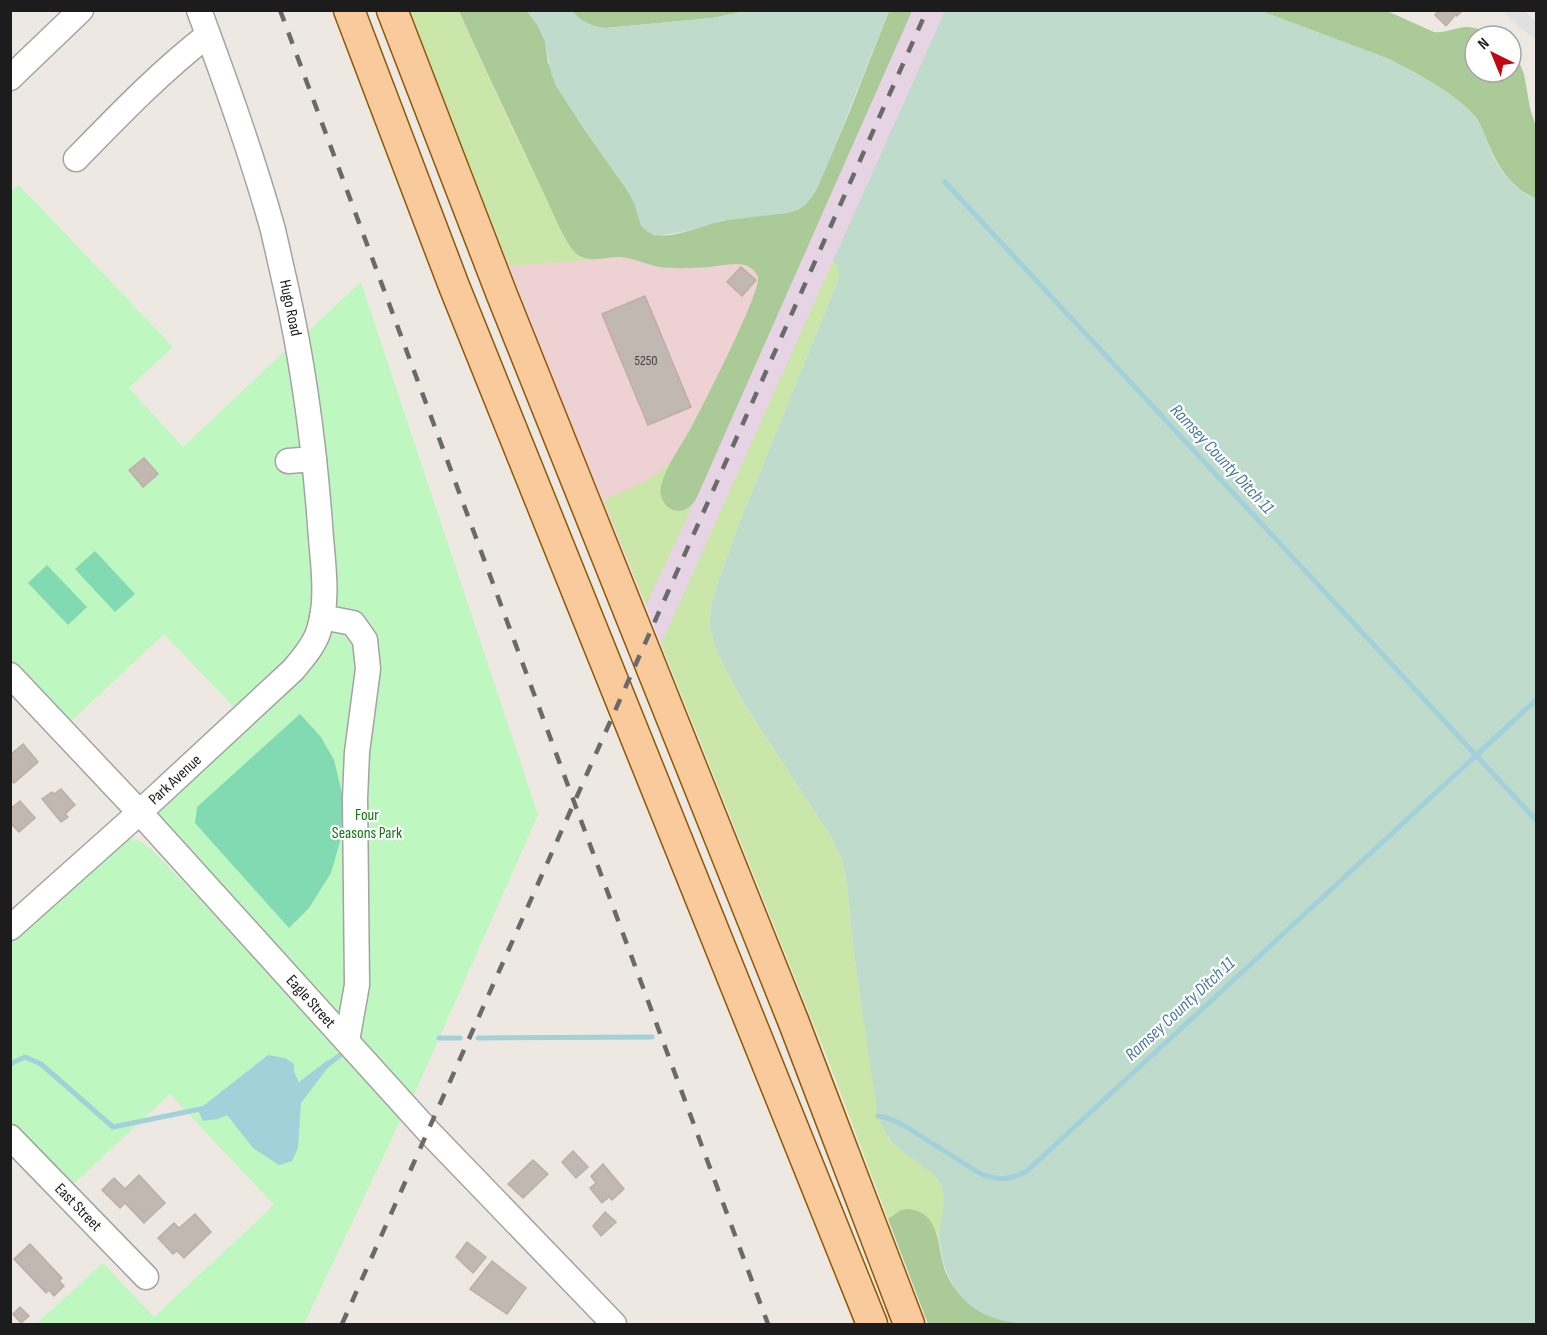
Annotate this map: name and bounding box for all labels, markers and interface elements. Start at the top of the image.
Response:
north arrow [1463,24,1523,84]
text: N [1474,34,1493,54]
street label: Hugo Road [275,278,305,338]
house number: 5250 [634,352,658,369]
water label: Ramsey County Ditch 11 [1166,400,1278,518]
street label: Park Avenue [145,750,205,809]
park label: Four Seasons Park [332,806,402,843]
water label: Ramsey County Ditch 11 [1121,953,1239,1065]
street label: Eagle Street [282,971,340,1032]
street label: East Street [51,1179,106,1235]

